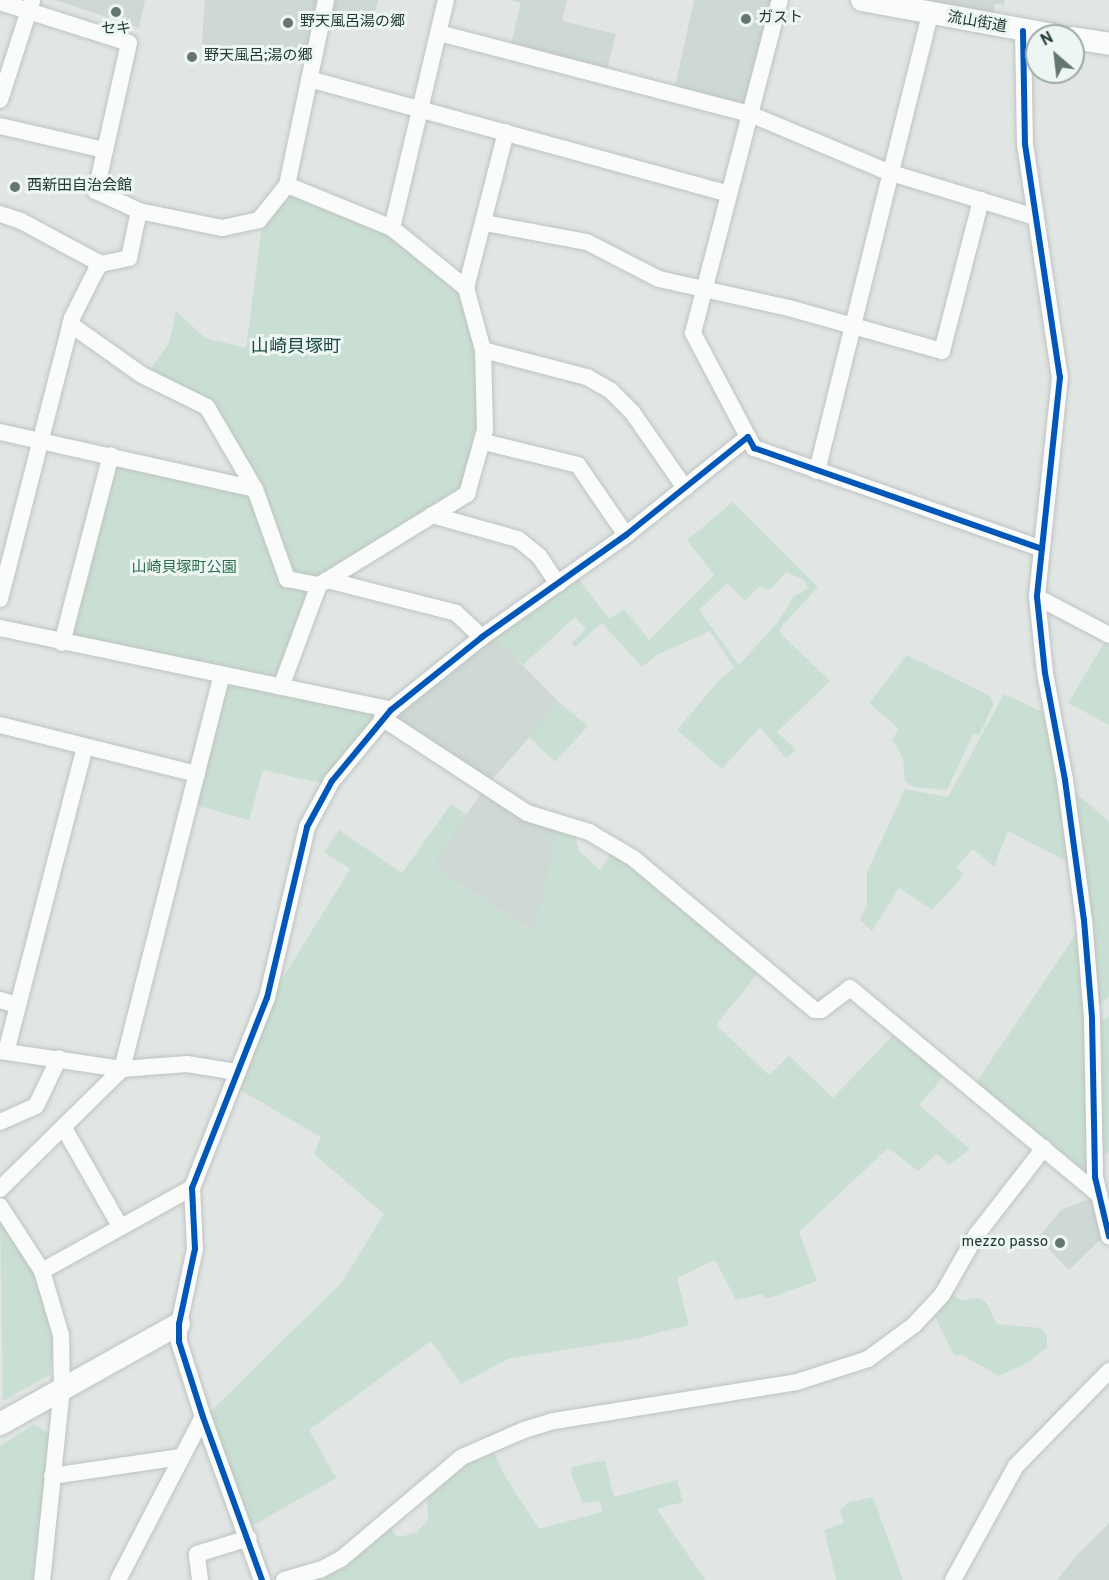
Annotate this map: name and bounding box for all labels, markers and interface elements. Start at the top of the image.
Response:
marker: セキ [109,5,123,19]
street label: 流山街道 [946,9,1008,37]
place label: ガスト [758,10,803,28]
marker: ガスト [739,12,753,26]
place label: 野天風呂湯の郷 [300,14,405,32]
marker: 野天風呂湯の郷 [281,16,295,30]
place label: セキ [101,21,131,39]
north arrow [1025,24,1085,84]
text: N [1038,28,1057,51]
place label: 野天風呂;湯の郷 [204,48,312,66]
marker: 野天風呂;湯の郷 [185,50,199,64]
place label: 西新田自治会館 [27,178,132,196]
marker: 西新田自治会館 [8,180,22,194]
district label: 山崎貝塚町 [251,337,341,359]
park label: 山崎貝塚町公園 [132,560,236,578]
place label: mezzo passo [961,1234,1048,1252]
marker: mezzo passo [1053,1236,1067,1250]

